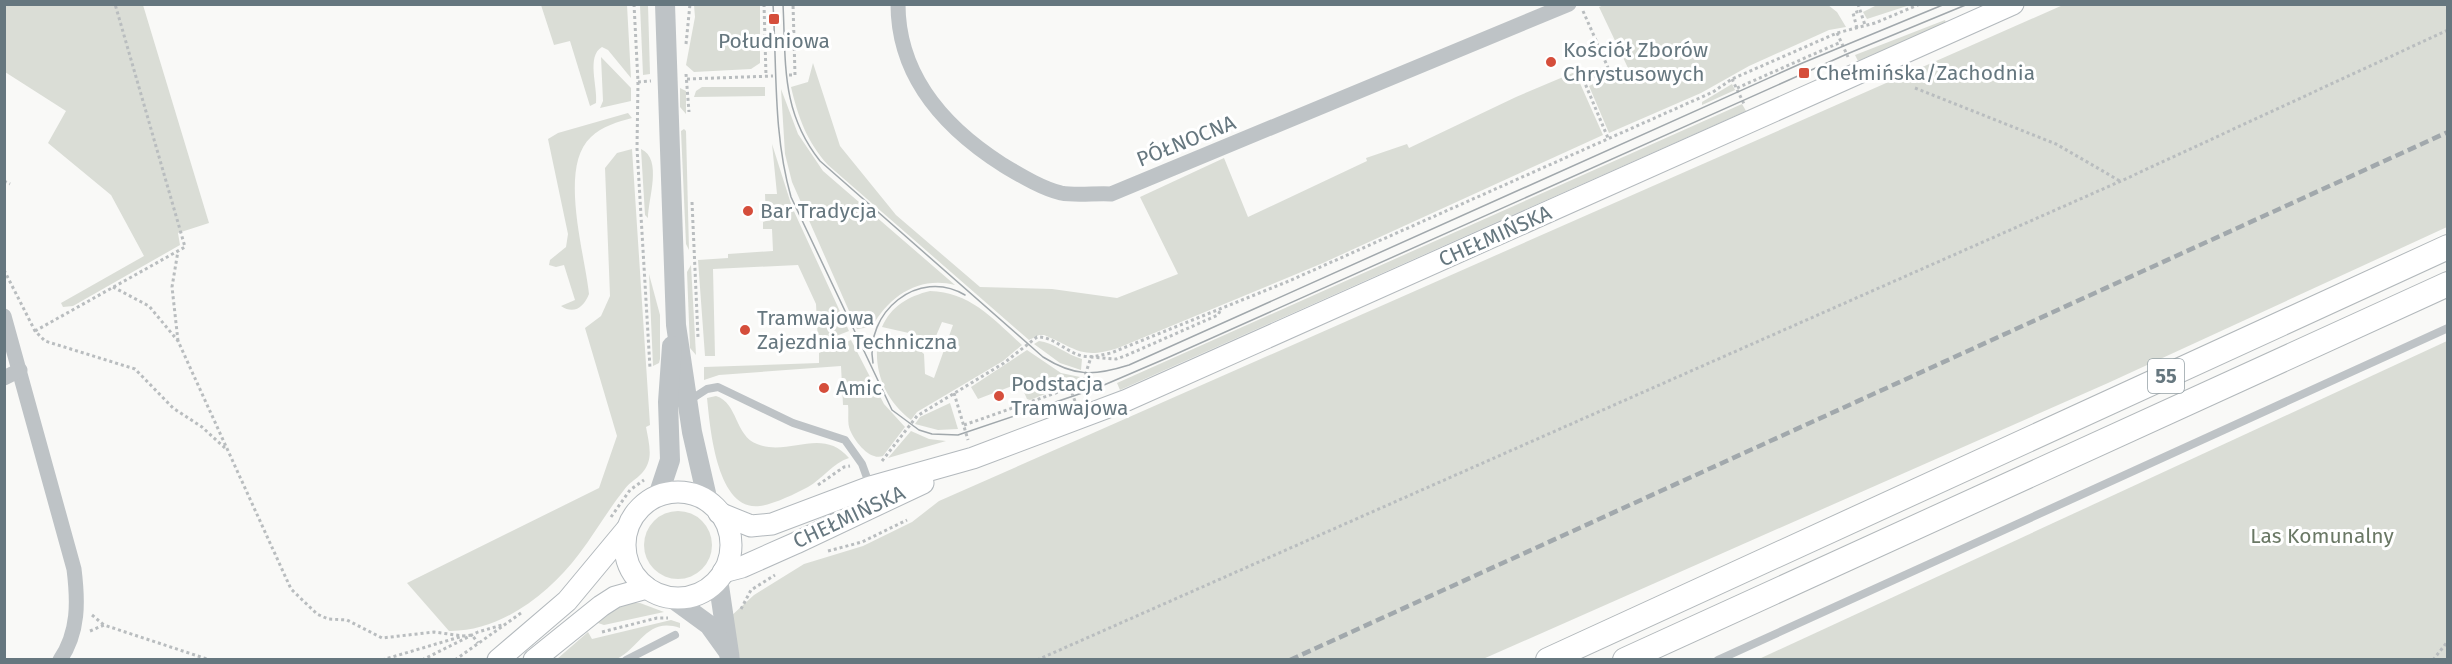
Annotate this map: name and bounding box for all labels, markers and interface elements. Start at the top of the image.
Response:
marker: Południowa [767,12,781,26]
place label: Południowa [718,28,830,54]
place label: Kościół Zborów Chrystusowych [1563,37,1708,87]
marker: Kościół Zborów Chrystusowych [1544,55,1558,69]
place label: Chełmińska/Zachodnia [1816,60,2035,86]
marker: Chełmińska/Zachodnia [1797,66,1811,80]
street label: PÓŁNOCNA [1133,109,1239,173]
place label: Bar Tradycja [760,198,877,224]
street label: CHEŁMIŃSKA [1435,200,1555,272]
marker: Bar Tradycja [741,204,755,218]
place label: Tramwajowa Zajezdnia Techniczna [757,305,958,355]
marker: Tramwajowa Zajezdnia Techniczna [738,323,752,337]
road number: 55 [2148,359,2184,393]
place label: Podstacja Tramwajowa [1011,371,1128,421]
place label: Amic [836,375,882,401]
marker: Amic [817,381,831,395]
marker: Podstacja Tramwajowa [992,389,1006,403]
street label: CHEŁMIŃSKA [789,480,909,554]
park label: Las Komunalny [2250,523,2394,549]

